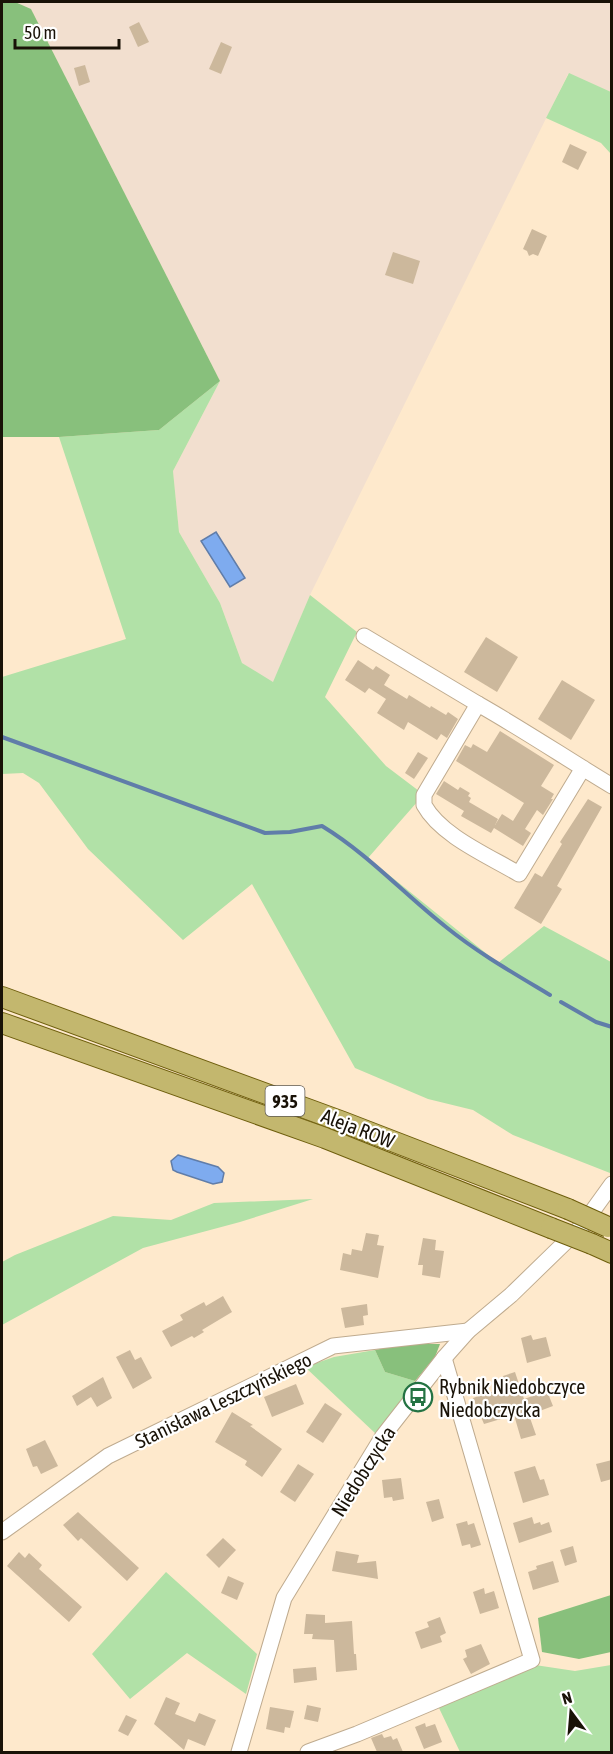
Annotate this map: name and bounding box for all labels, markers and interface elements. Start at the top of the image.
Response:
scale bar [15,12,118,50]
text: 50 m [24,22,56,43]
road number: 935 [266,1086,304,1116]
street label: Aleja ROW [318,1104,398,1153]
street label: Stanisława Leszczyńskiego [131,1347,315,1453]
place label: Rybnik Niedobczyce Niedobczycka [439,1375,585,1421]
bus stop icon: Rybnik Niedobczyce Niedobczycka [402,1381,434,1413]
street label: Niedobczycka [326,1422,400,1520]
north arrow [541,1682,601,1742]
text: N [560,1688,574,1708]

